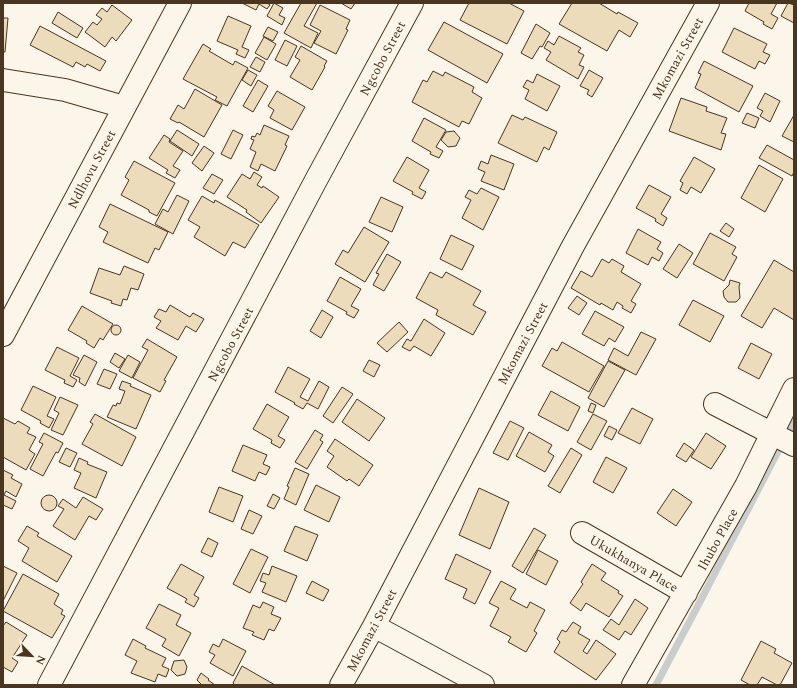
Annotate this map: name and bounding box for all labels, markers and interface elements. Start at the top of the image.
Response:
street label: Mkomazi Street [647,13,709,103]
street label: Ngcobo Street [355,17,411,99]
street label: Ndlhovu Street [63,126,121,213]
street label: Mkomazi Street [493,298,553,389]
street label: Ngcobo Street [203,303,259,385]
street label: Ihubo Place [693,505,743,574]
street label: Ukukhanya Place [585,530,682,598]
street label: Mkomazi Street [342,585,402,676]
north arrow [12,636,52,676]
text: N [31,652,50,668]

